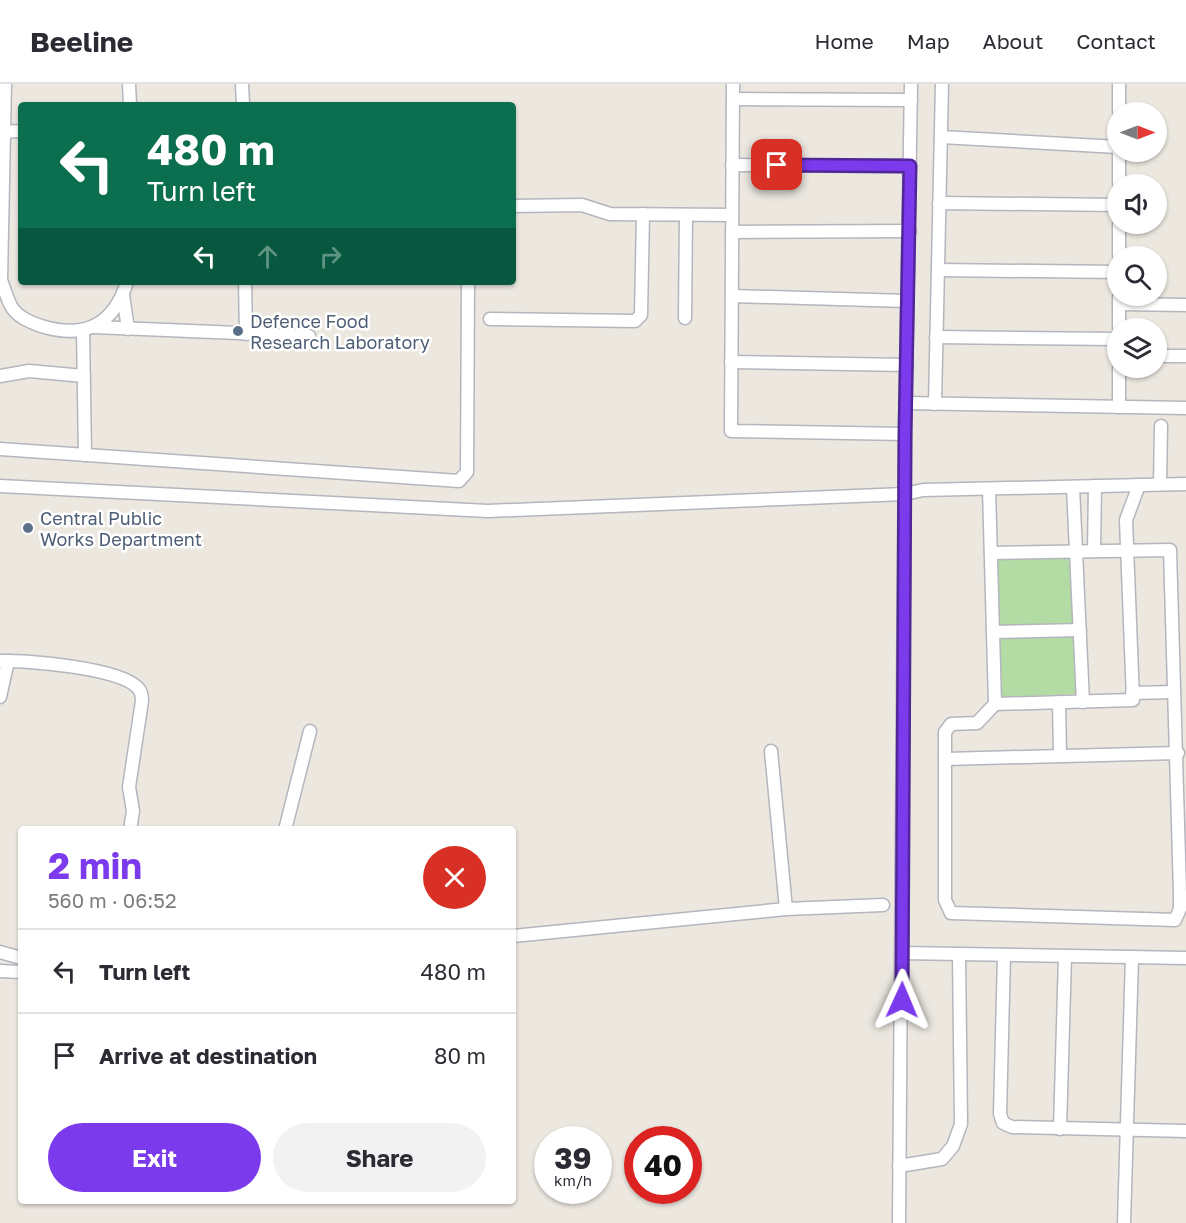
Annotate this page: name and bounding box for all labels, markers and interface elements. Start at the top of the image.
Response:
text: Beeline [30,25,133,58]
text: Home [814,28,874,54]
text: Map [907,28,950,54]
text: About [983,28,1043,54]
text: Contact [1076,28,1156,54]
north arrow [1107,102,1167,162]
map controls [1107,102,1167,378]
text: 480 m [147,124,275,174]
icon: left [48,126,126,204]
pin [751,139,802,190]
icon: arrive [760,148,793,181]
button: sound [1107,174,1167,234]
text: Turn left [147,175,256,207]
icon: left [188,240,221,273]
icon: ahead [251,240,284,273]
icon: right [314,240,347,273]
button: search [1107,246,1167,306]
place label: Defence Food Research Laboratory [250,310,430,353]
button: layers [1107,318,1167,378]
marker: Defence Food Research Laboratory [231,324,245,338]
place label: Central Public Works Department [40,507,202,550]
marker: Central Public Works Department [21,521,35,535]
text: 2 min [48,844,142,887]
button: close [423,846,486,909]
text: 560 m · 06:52 [48,888,177,912]
icon: left [48,955,81,988]
text: Turn left [99,958,190,985]
text: 480 m [421,958,486,985]
position arrow [870,968,934,1032]
icon: arrive [48,1039,81,1072]
text: Arrive at destination [99,1042,317,1069]
text: 80 m [434,1042,486,1069]
button: Exit [48,1123,261,1192]
button: Share [273,1123,486,1192]
speed limit sign: 40 [624,1126,702,1204]
text: 39 [554,1140,592,1176]
text: km/h [554,1171,592,1189]

